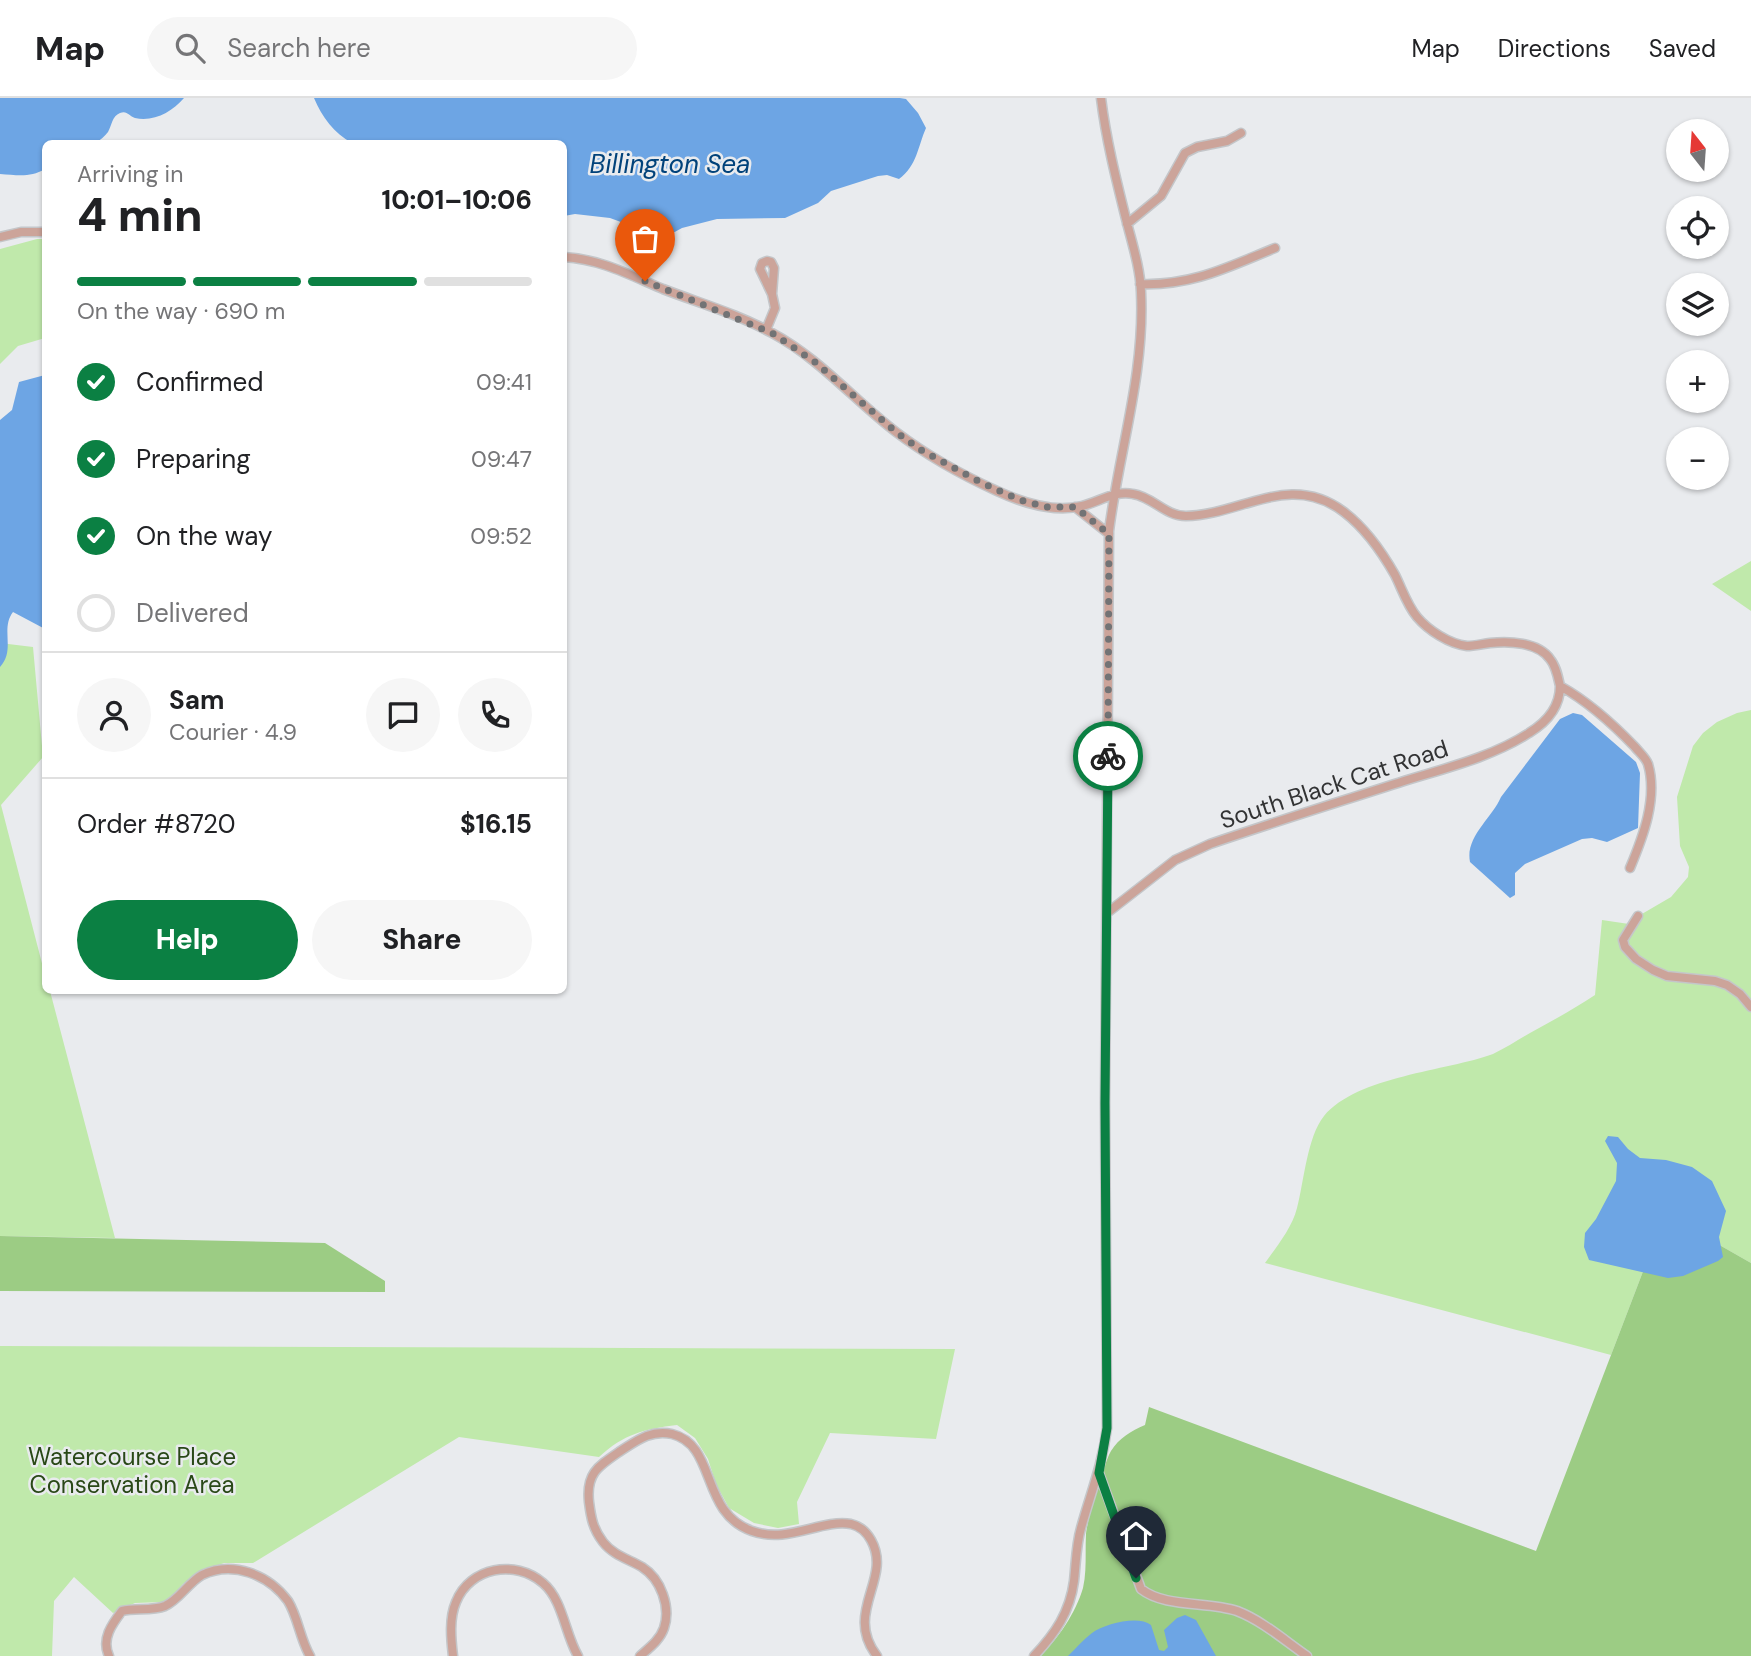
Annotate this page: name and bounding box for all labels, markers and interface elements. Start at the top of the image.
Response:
search box [147,17,637,80]
text: Map [35,27,105,70]
icon: search [171,29,209,67]
text: Search here [227,31,371,65]
text: Map [1412,33,1460,64]
text: Directions [1498,33,1611,64]
text: Saved [1649,33,1716,64]
north arrow [1666,119,1729,182]
map controls [1666,119,1729,490]
water label: Billington Sea [590,147,750,181]
text: Arriving in [77,159,183,189]
text: 10:01–10:06 [382,183,532,217]
text: 4 min [77,185,203,245]
button: locate [1666,196,1729,259]
pin [615,209,675,281]
icon: bag [626,220,664,258]
button: layers [1666,273,1729,336]
text: On the way · 690 m [77,296,285,326]
button: + [1666,350,1729,413]
icon: check [77,363,115,401]
text: Confirmed [136,365,263,399]
text: 09:41 [476,367,532,397]
button: − [1666,427,1729,490]
icon: check [77,440,115,478]
text: Preparing [136,442,251,476]
text: 09:47 [471,444,532,474]
icon: check [77,517,115,555]
text: On the way [136,519,272,553]
text: 09:52 [470,521,532,551]
text: Delivered [136,596,249,630]
button: person [77,678,151,752]
button: chat [366,678,440,752]
button: phone [458,678,532,752]
text: Sam [169,683,224,717]
text: Courier · 4.9 [169,717,297,747]
courier [1073,721,1143,791]
street label: South Black Cat Road [1216,732,1452,836]
icon: bike [1089,737,1127,775]
text: Order #8720 [77,807,236,841]
text: $16.15 [460,807,532,841]
button: Help [77,900,298,980]
button: Share [312,900,532,980]
park label: Watercourse Place Conservation Area [28,1441,236,1500]
pin [1106,1506,1166,1578]
icon: home [1117,1517,1155,1555]

